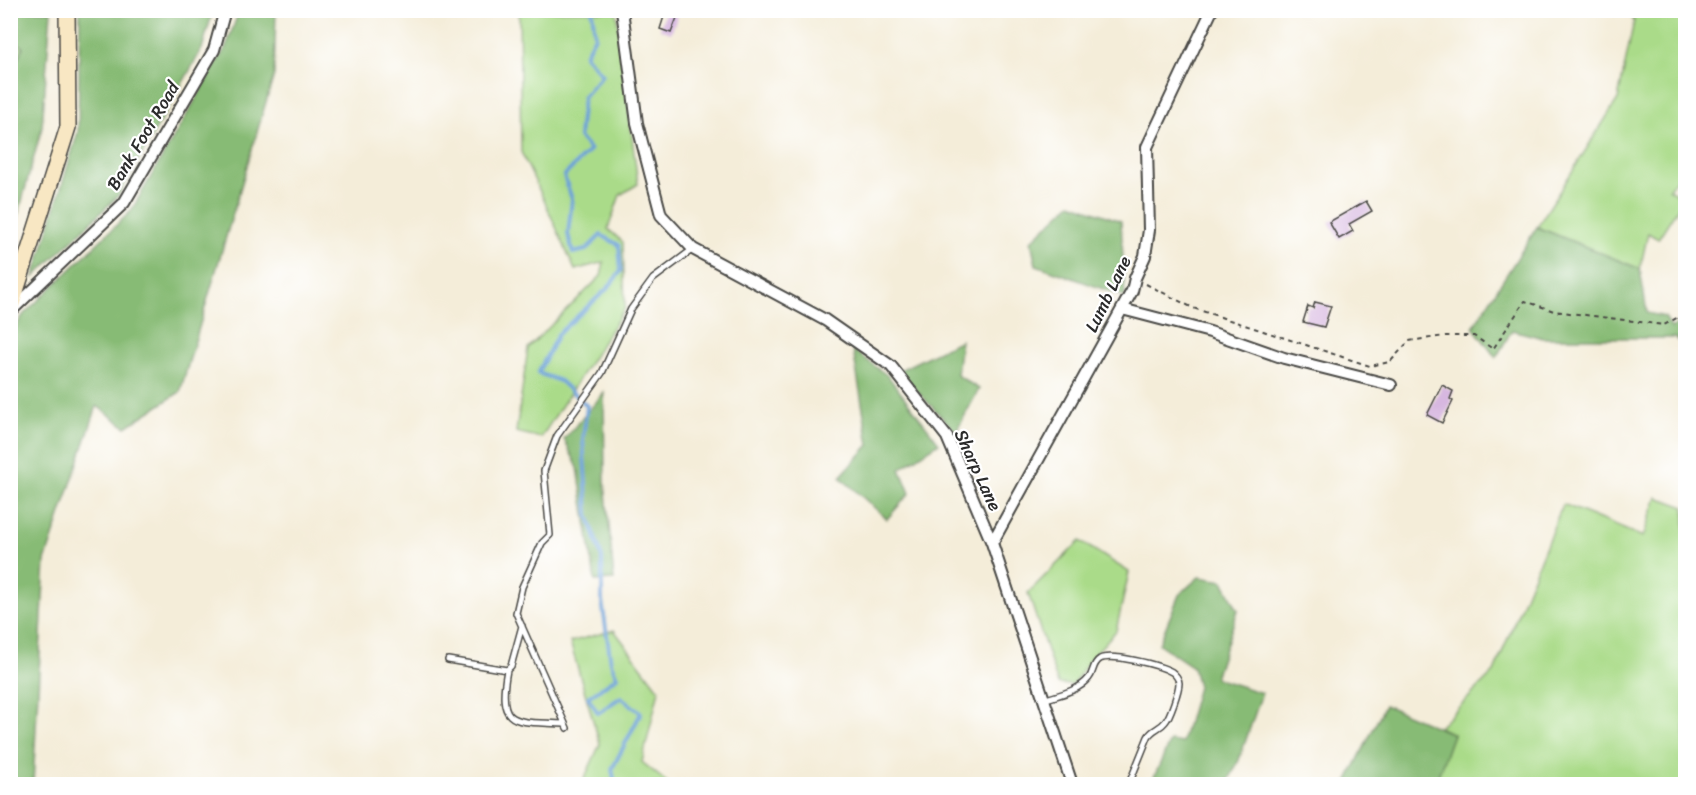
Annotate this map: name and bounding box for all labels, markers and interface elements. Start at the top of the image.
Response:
street label: Bank Foot Road [98,74,189,197]
street label: Lumb Lane [1076,250,1140,338]
street label: Sharp Lane [945,424,1011,517]

